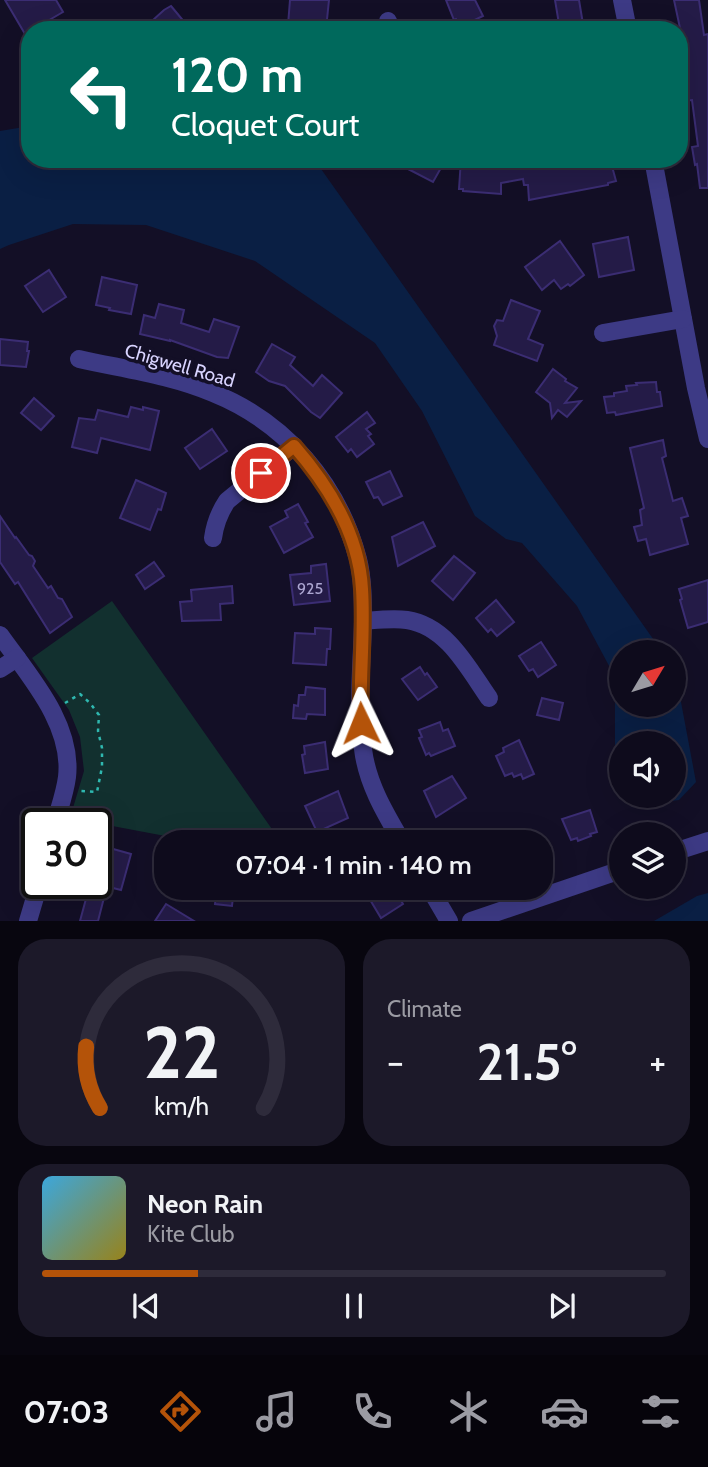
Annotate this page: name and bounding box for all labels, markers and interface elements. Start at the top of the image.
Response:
text: 120 m [171,45,303,104]
icon: left [56,49,147,140]
text: Cloquet Court [171,105,359,144]
street label: Chigwell Road [122,339,238,392]
pin [231,443,291,503]
icon: arrive [242,454,280,492]
house number: 925 [297,579,323,598]
north arrow [609,640,686,718]
map controls [609,640,686,899]
position arrow [324,686,398,760]
button: sound [609,731,686,808]
speed limit sign: 30 [21,808,112,899]
button: layers [609,822,686,899]
text: 07:04 · 1 min · 140 m [235,849,472,881]
text: Climate [387,995,462,1023]
text: 22 [143,1009,220,1097]
text: 21.5° [476,1030,577,1093]
text: − [387,1038,404,1085]
text: + [649,1038,666,1085]
text: km/h [154,1091,209,1121]
text: Neon Rain [147,1188,263,1220]
text: Kite Club [147,1220,234,1248]
icon: previous [127,1287,165,1325]
icon: pause [335,1287,373,1325]
icon: next [543,1287,581,1325]
icon: directions [156,1387,205,1436]
icon: music [252,1387,301,1436]
icon: phone [348,1387,397,1436]
icon: climate [444,1387,493,1436]
icon: car [540,1387,589,1436]
icon: filters [636,1387,685,1436]
text: 07:03 [23,1392,109,1431]

